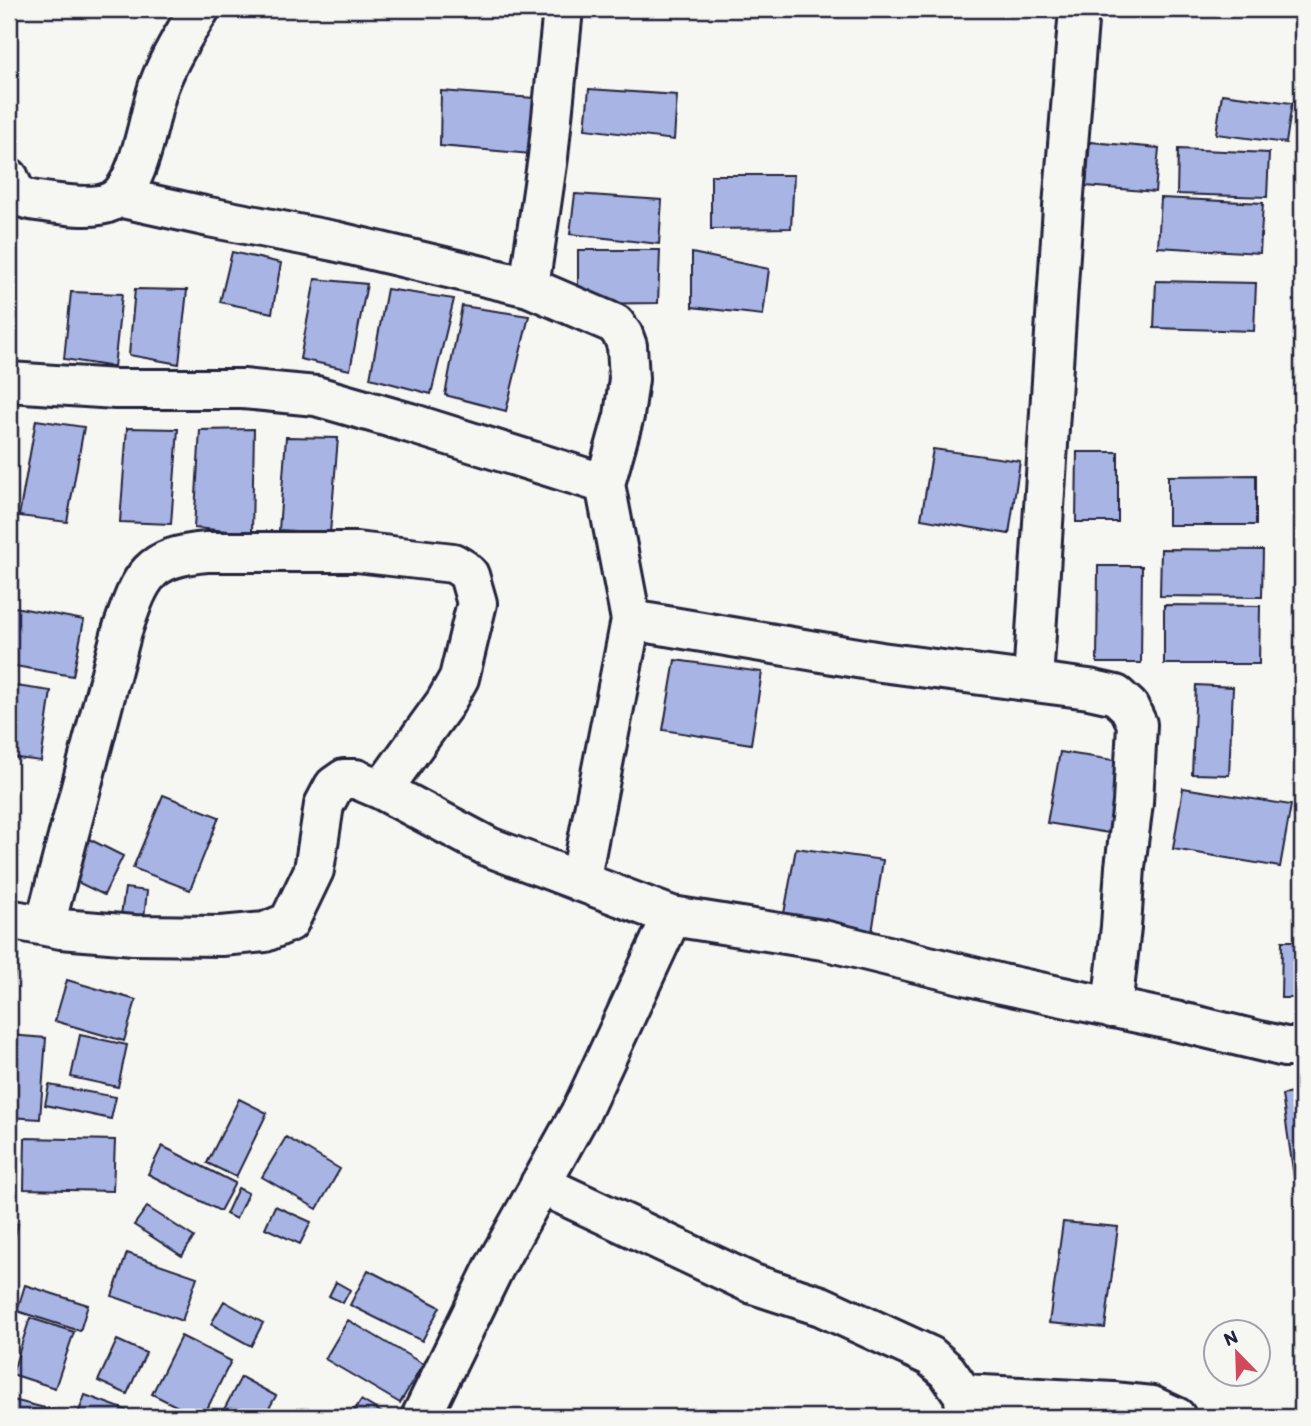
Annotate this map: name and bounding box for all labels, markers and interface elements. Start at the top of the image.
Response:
north arrow [1202,1318,1272,1388]
text: N [1220,1325,1241,1351]

